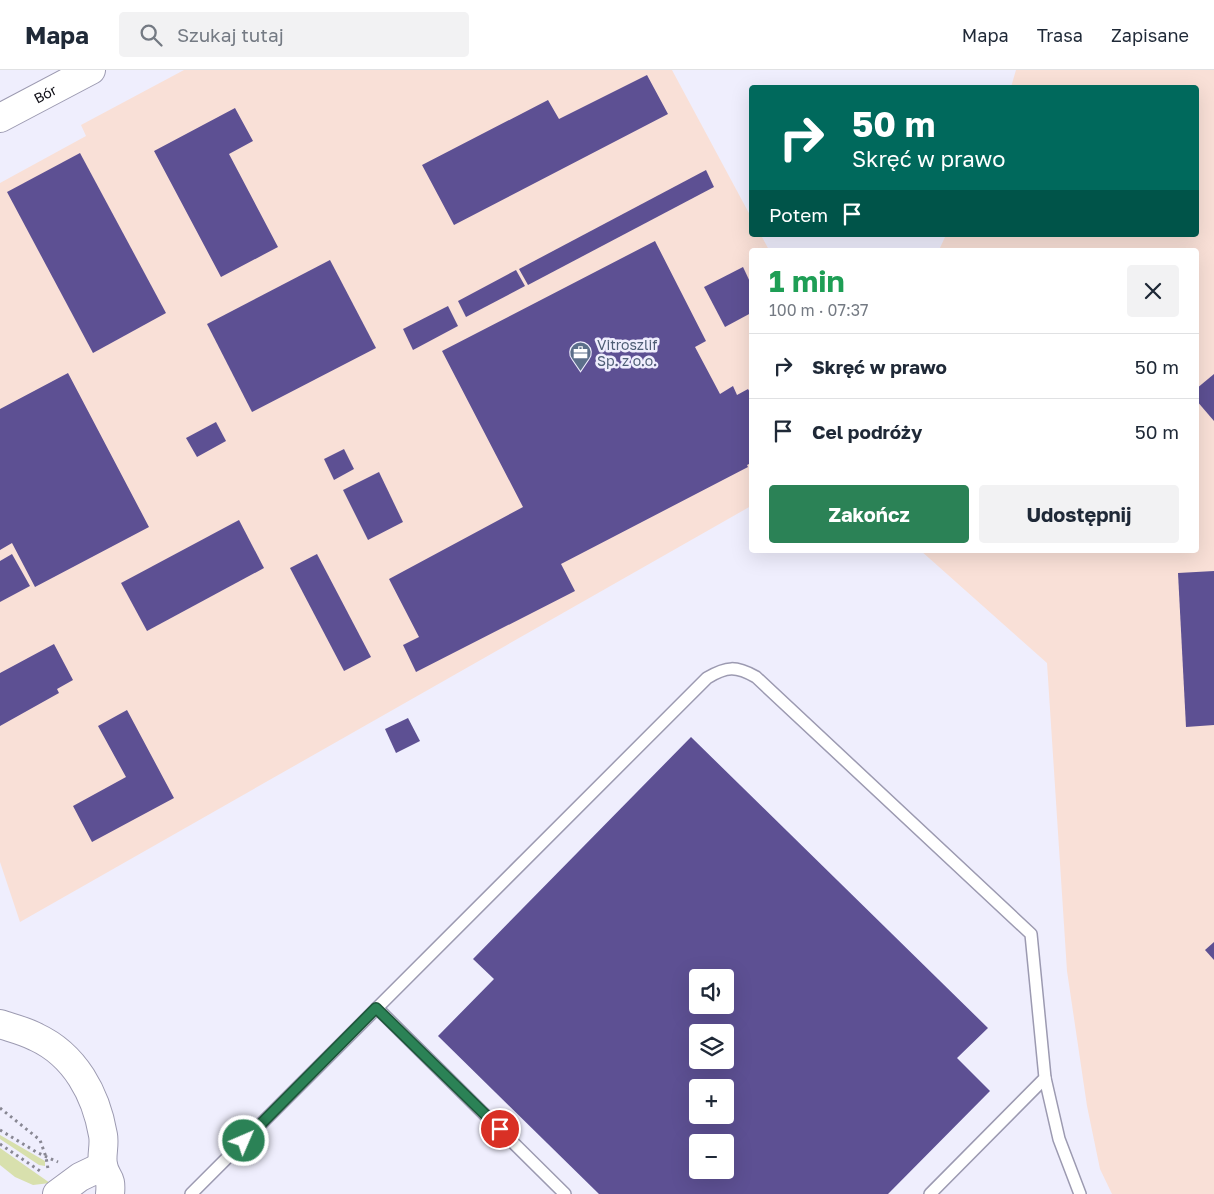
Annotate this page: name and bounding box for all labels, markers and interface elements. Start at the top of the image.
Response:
search box [119,12,469,57]
text: Mapa [25,20,89,49]
icon: search [137,21,165,49]
text: Szukaj tutaj [177,23,284,46]
text: Mapa [962,24,1009,46]
text: Trasa [1037,24,1083,46]
text: Zapisane [1111,24,1189,46]
street label: Bór [31,81,60,107]
text: 50 m [852,103,935,145]
icon: right [769,105,834,170]
text: Skręć w prawo [852,145,1005,172]
icon: arrive [838,200,866,228]
text: Potem [769,203,828,226]
text: 1 min [769,263,845,299]
button: close [1127,265,1179,317]
text: 100 m · 07:37 [769,300,869,320]
place label: Vitroszlif Sp. z o.o. [597,336,657,369]
office icon: Vitroszlif Sp. z o.o. [569,341,593,372]
icon: right [769,352,797,380]
text: Skręć w prawo [812,355,947,378]
text: 50 m [1135,355,1179,378]
icon: arrive [769,417,797,445]
text: Cel podróży [812,420,922,443]
text: 50 m [1135,420,1179,443]
button: Zakończ [769,485,969,543]
button: Udostępnij [979,485,1179,543]
map controls [689,969,734,1179]
button: sound [689,969,734,1014]
button: layers [689,1024,734,1069]
button: + [689,1079,734,1124]
pin [479,1108,521,1150]
position arrow [217,1114,269,1166]
icon: arrive [486,1115,514,1143]
button: − [689,1134,734,1179]

